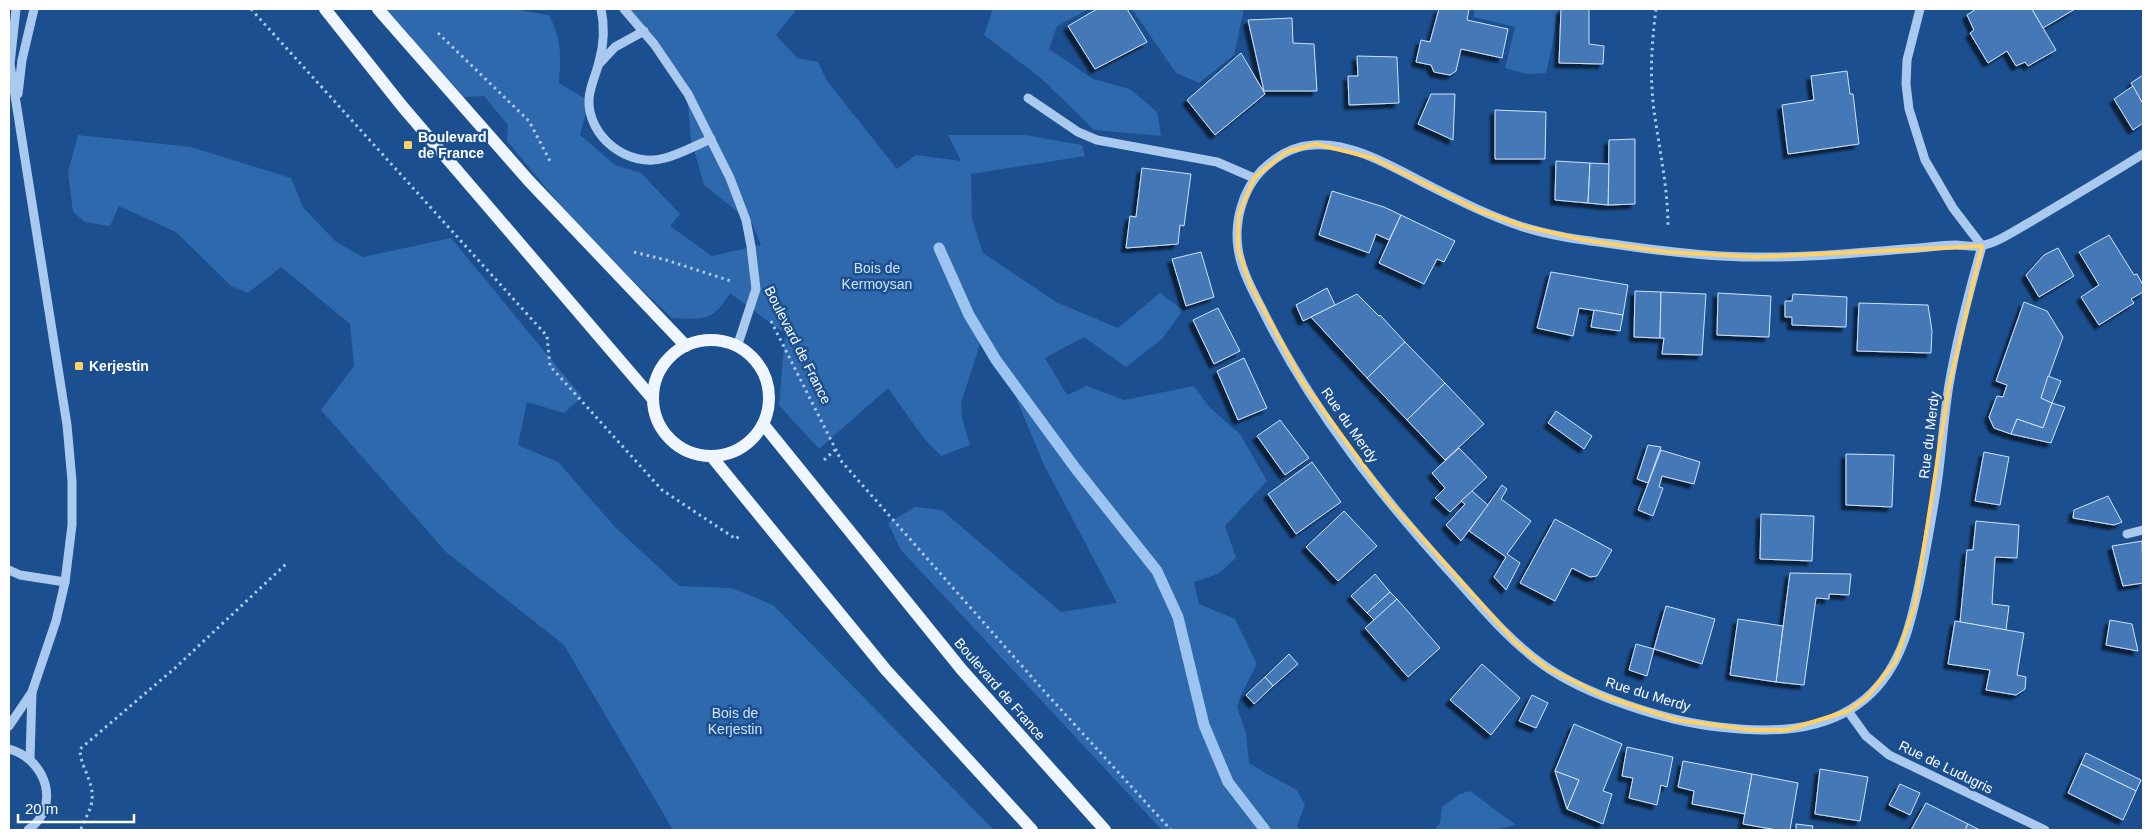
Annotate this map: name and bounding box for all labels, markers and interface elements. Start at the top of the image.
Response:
place label: Boulevard de France [418,129,486,161]
marker: Boulevard de France [402,139,414,151]
park label: Bois de Kermoysan [842,260,912,292]
street label: Boulevard de France [761,283,835,407]
place label: Kerjestin [89,358,149,374]
marker: Kerjestin [73,360,85,372]
street label: Rue du Merdy [1318,384,1382,466]
street label: Rue du Merdy [1916,390,1942,480]
street label: Boulevard de France [951,635,1049,743]
street label: Rue du Merdy [1604,673,1692,715]
park label: Bois de Kerjestin [708,705,762,737]
street label: Rue de Ludugris [1896,737,1996,797]
scale bar [18,792,134,824]
text: 20 m [25,800,58,817]

